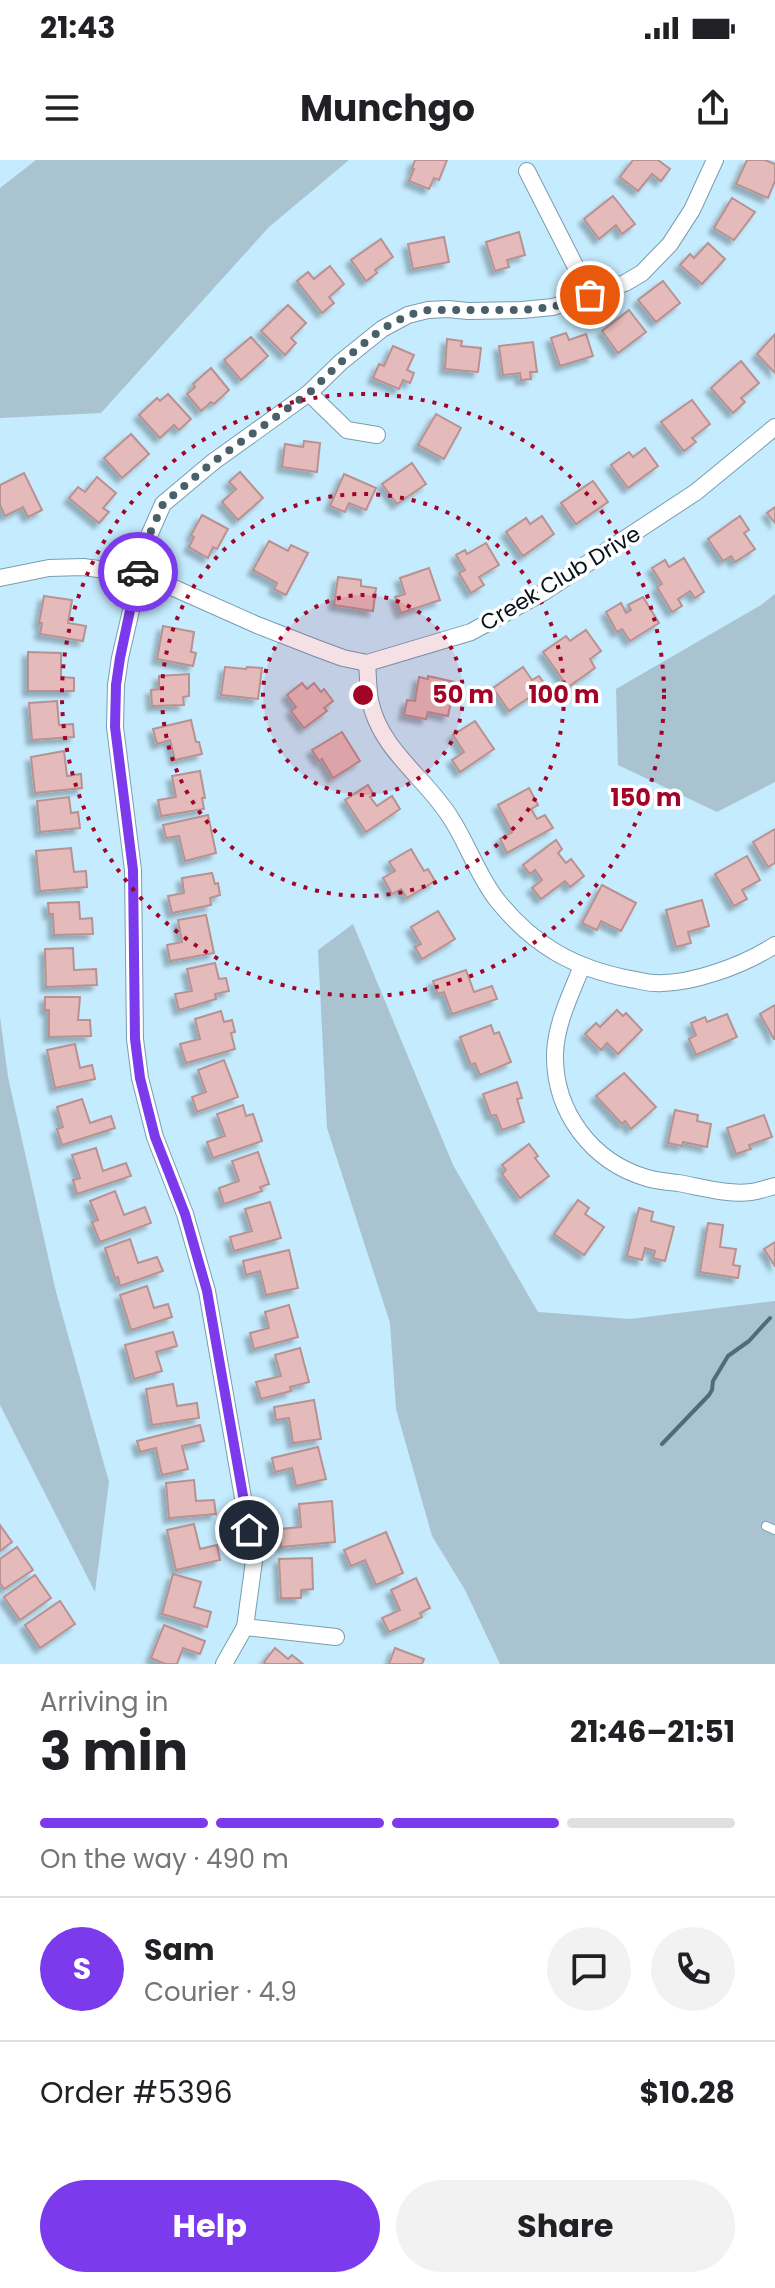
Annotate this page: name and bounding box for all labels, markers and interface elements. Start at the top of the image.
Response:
text: 21:43 [40,6,115,49]
text: Munchgo [300,83,475,134]
icon: menu [40,86,84,130]
icon: share [691,86,735,130]
pin [556,261,624,329]
icon: bag [568,273,612,317]
street label: Creek Club Drive [474,518,646,639]
courier [98,532,178,612]
icon: car [116,550,160,594]
text: 50 m [432,678,494,711]
text: 100 m [529,678,599,711]
centre of rings [349,681,377,709]
text: 150 m [611,781,681,814]
pin [215,1496,283,1564]
icon: home [227,1508,271,1552]
text: Arriving in [40,1684,169,1720]
text: 21:46–21:51 [570,1710,735,1753]
text: 3 min [40,1715,188,1788]
text: On the way · 490 m [40,1841,289,1877]
button: chat [547,1927,631,2011]
button: phone [651,1927,735,2011]
text: Sam [144,1928,215,1971]
text: S [73,1947,91,1990]
text: Courier · 4.9 [144,1974,297,2010]
text: Order #5396 [40,2071,233,2114]
text: $10.28 [639,2071,735,2114]
button: Help [40,2180,380,2272]
button: Share [396,2180,735,2272]

